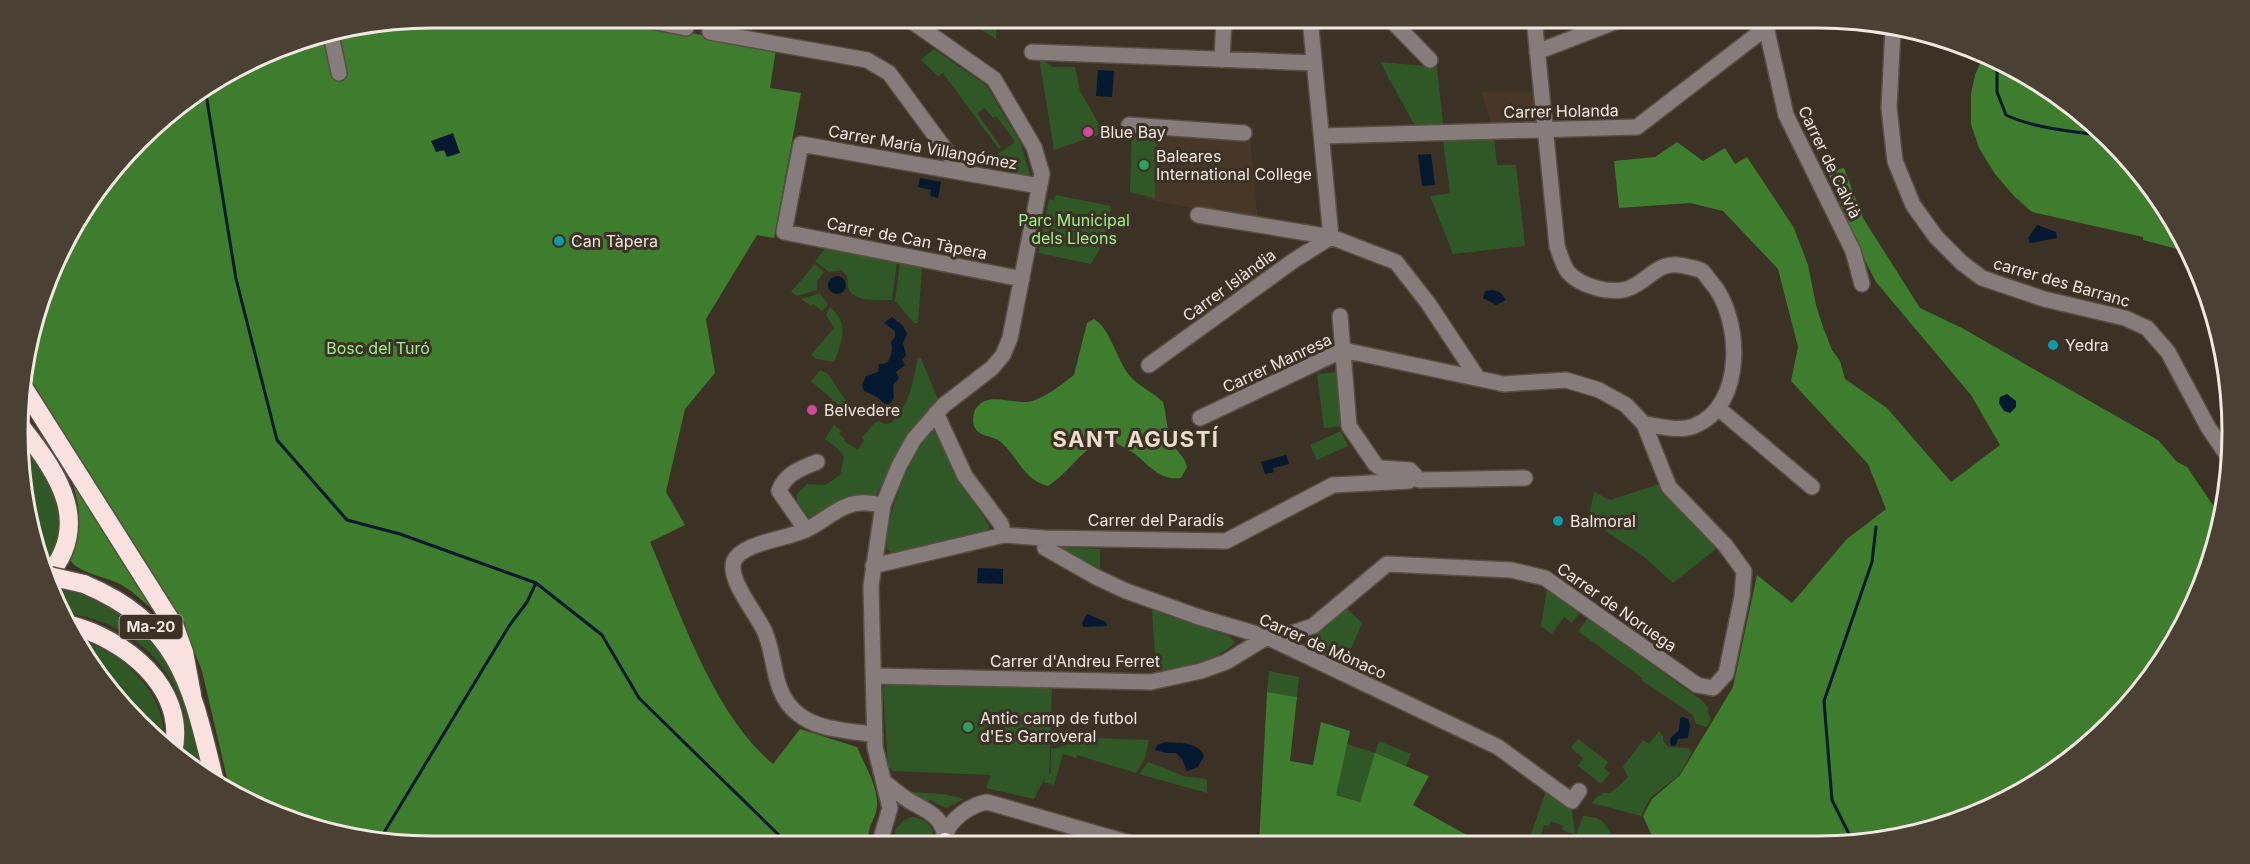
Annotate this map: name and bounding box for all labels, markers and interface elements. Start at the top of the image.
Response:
street label: Carrer Holanda [1503,100,1619,122]
street label: Carrer de Calvià [1794,102,1866,222]
street label: Carrer María Villangómez [827,120,1019,174]
place label: Blue Bay [1100,122,1166,142]
marker: Blue Bay [1081,125,1095,139]
place label: Baleares International College [1156,146,1312,184]
marker: Baleares International College [1137,158,1151,172]
park label: Parc Municipal dels Lleons [1018,210,1130,248]
street label: Carrer de Can Tàpera [825,213,989,263]
place label: Can Tàpera [571,231,658,251]
marker: Can Tàpera [552,234,566,248]
street label: Carrer Islàndia [1179,245,1279,325]
street label: carrer des Barranc [1991,253,2133,311]
street label: Carrer Manresa [1219,329,1335,397]
place label: Yedra [2065,335,2109,355]
park label: Bosc del Turó [326,338,430,358]
marker: Yedra [2046,338,2060,352]
place label: Belvedere [824,400,900,420]
marker: Belvedere [805,403,819,417]
district label: SANT AGUSTÍ [1052,426,1220,452]
street label: Carrer del Paradís [1088,510,1224,530]
place label: Balmoral [1570,511,1636,531]
marker: Balmoral [1551,514,1565,528]
street label: Carrer de Noruega [1553,558,1681,656]
street label: Carrer de Mònaco [1256,609,1390,683]
road number: Ma-20 [120,615,182,639]
street label: Carrer d'Andreu Ferret [990,651,1160,671]
place label: Antic camp de futbol d'Es Garroveral [980,708,1137,746]
marker: Antic camp de futbol d'Es Garroveral [961,720,975,734]

